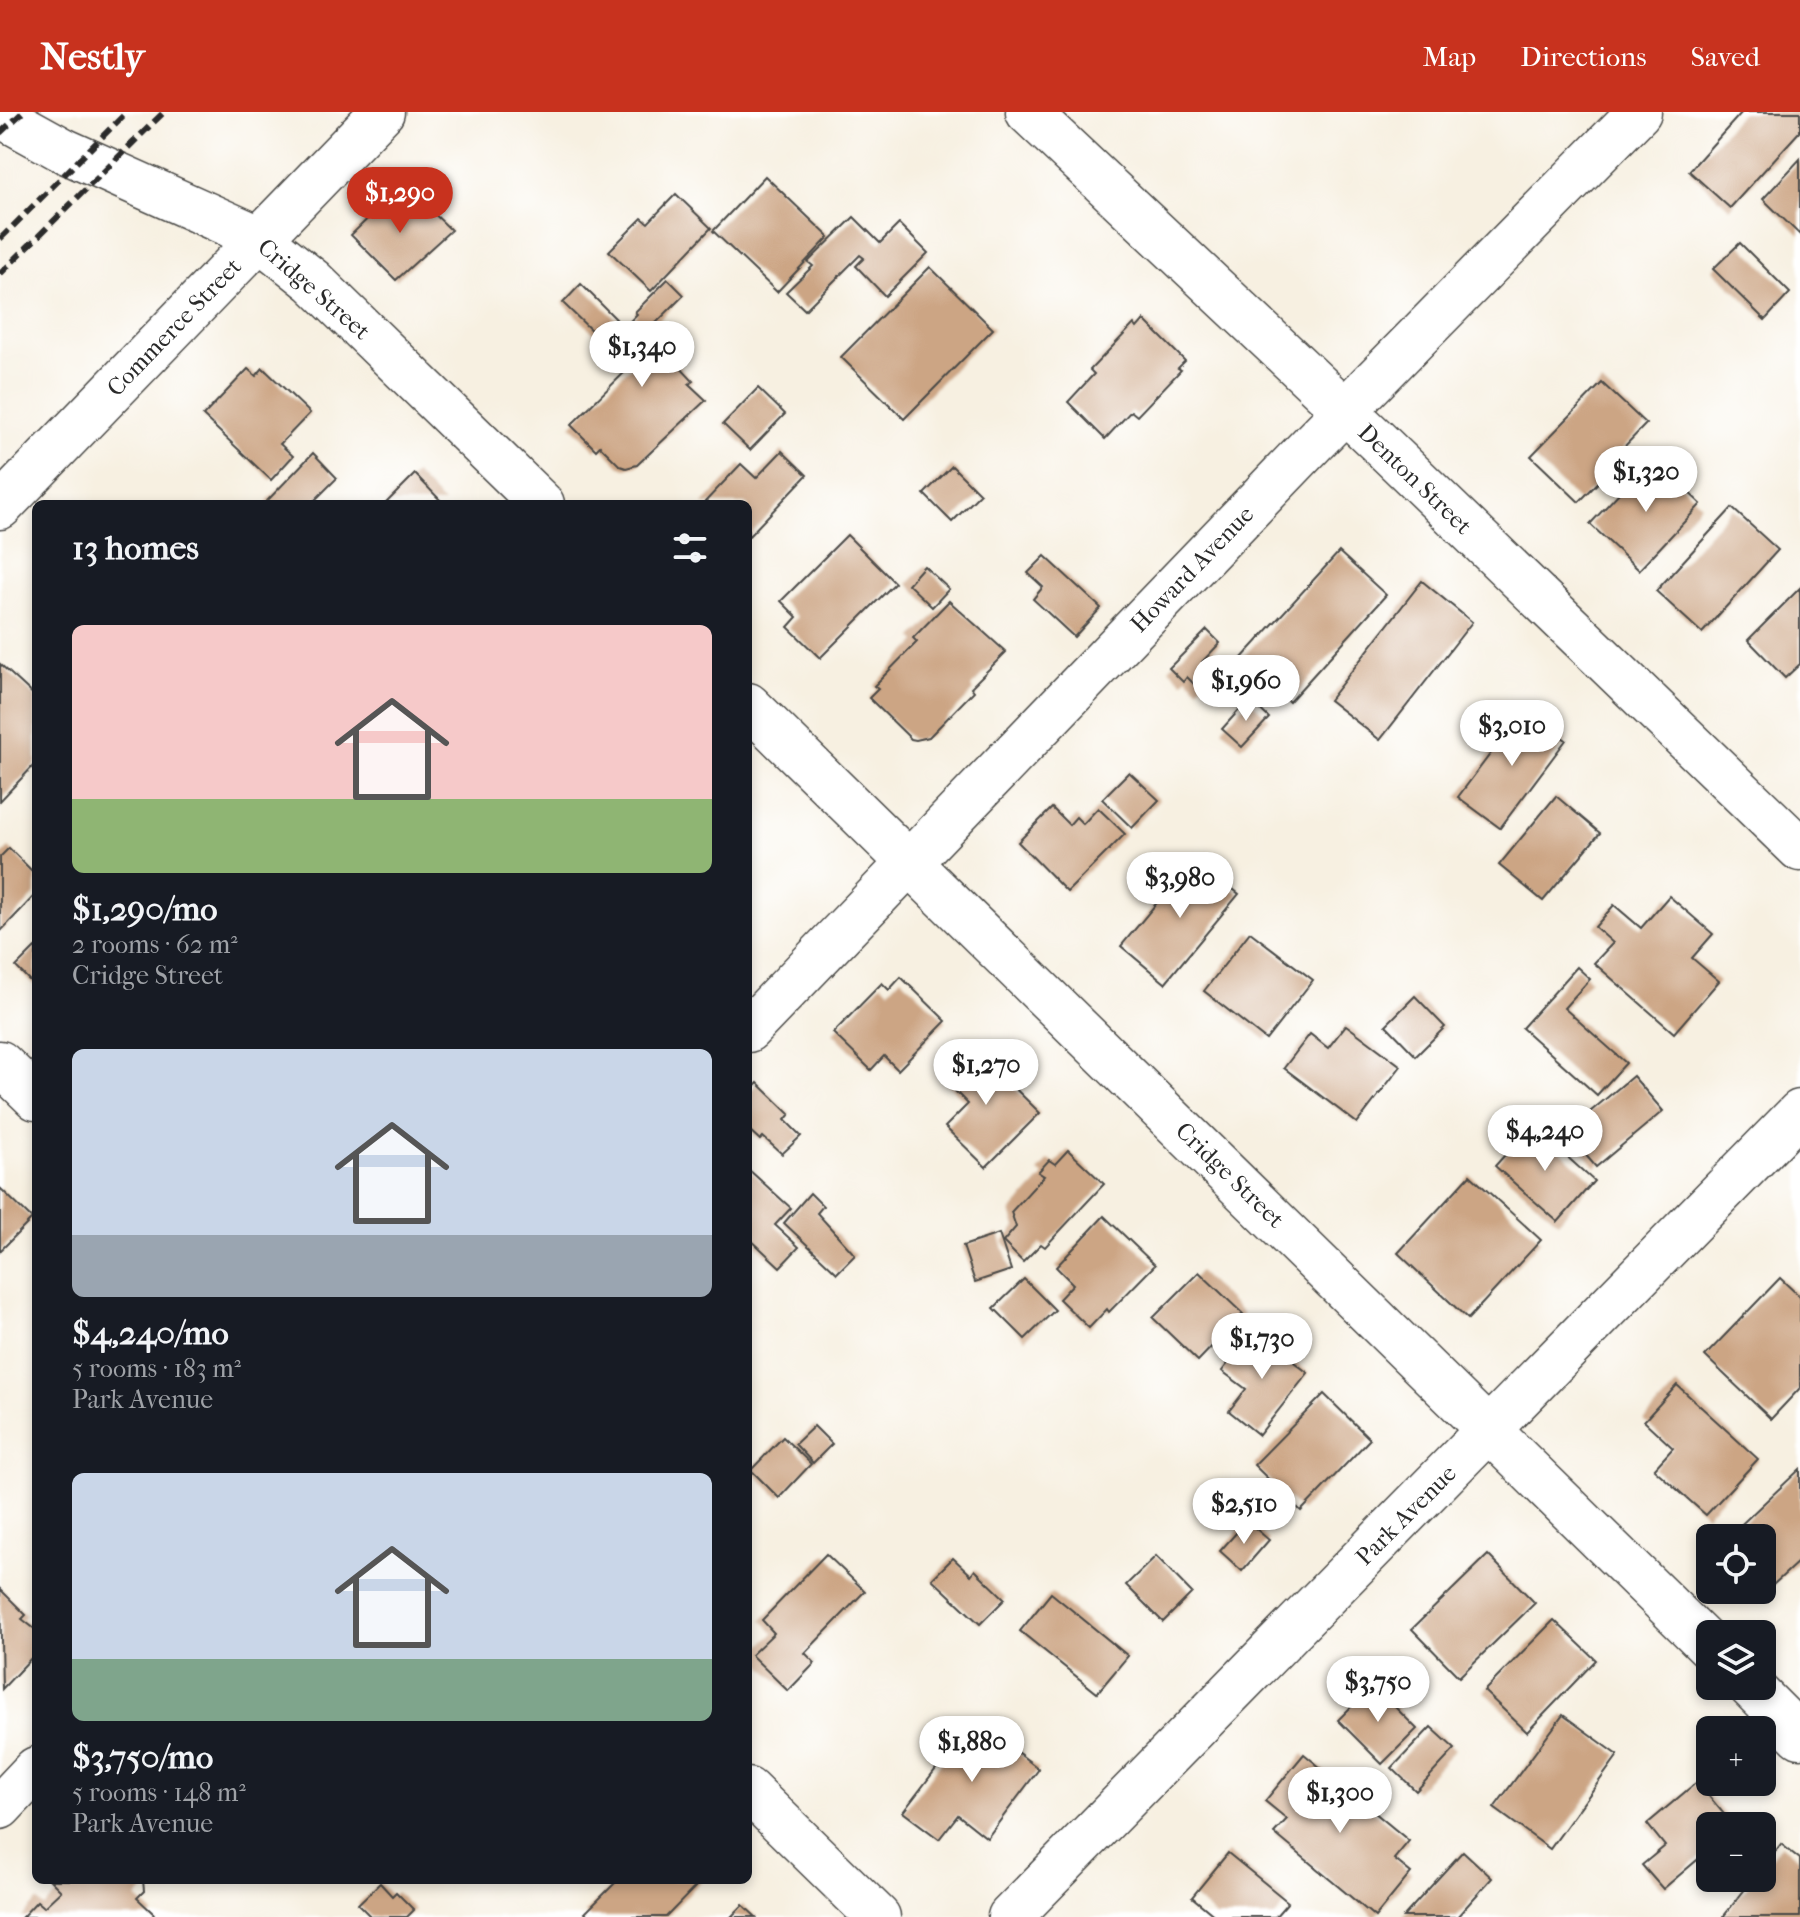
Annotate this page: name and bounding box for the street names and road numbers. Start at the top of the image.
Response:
street label: Cridge Street [252,233,376,346]
street label: Commerce Street [101,252,247,402]
street label: Denton Street [1352,418,1478,540]
street label: Howard Avenue [1125,500,1259,638]
street label: Cridge Street [1170,1116,1290,1234]
street label: Park Avenue [1350,1459,1462,1571]

